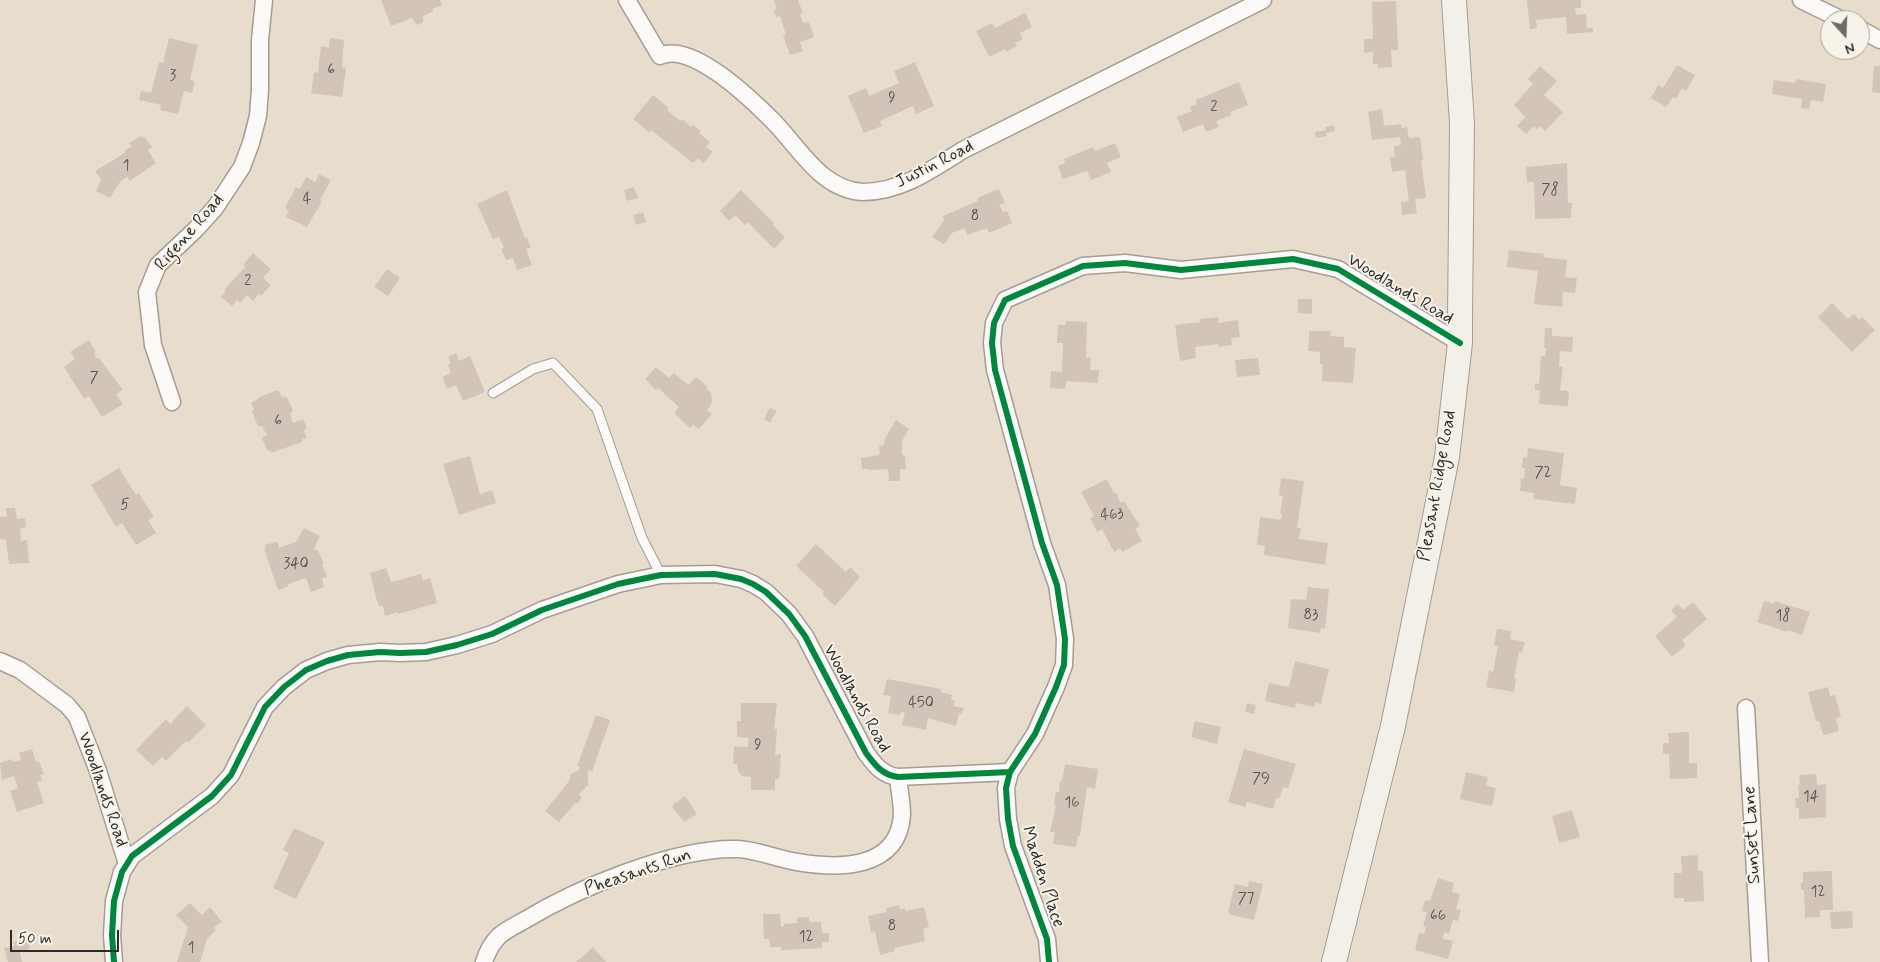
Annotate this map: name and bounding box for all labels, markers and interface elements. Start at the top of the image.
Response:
north arrow [1820,10,1870,60]
text: N [1842,38,1857,58]
house number: 6 [327,62,335,80]
house number: 3 [170,68,176,86]
house number: 9 [888,90,896,108]
house number: 2 [1210,99,1218,117]
street label: Justin Road [892,136,978,194]
house number: 1 [123,158,129,176]
house number: 78 [1541,182,1559,200]
street label: Rigene Road [151,190,229,276]
house number: 4 [303,191,311,209]
house number: 8 [971,208,979,226]
street label: Woodlands Road [1343,250,1457,330]
house number: 2 [244,273,252,291]
house number: 7 [89,370,99,388]
street label: Pleasant Ridge Road [1414,409,1462,563]
house number: 6 [274,413,282,431]
house number: 72 [1534,465,1552,483]
house number: 5 [121,497,129,515]
house number: 463 [1100,507,1124,525]
house number: 340 [284,556,308,574]
house number: 83 [1304,607,1318,625]
house number: 18 [1776,608,1790,626]
street label: Woodlands Road [817,641,895,757]
house number: 450 [908,695,934,713]
street label: Woodlands Road [72,730,132,850]
house number: 9 [754,737,762,755]
house number: 79 [1252,771,1270,789]
street label: Sunset Lane [1740,786,1766,884]
house number: 14 [1803,789,1819,807]
house number: 16 [1065,795,1079,813]
street label: Madden Place [1015,824,1069,930]
street label: Pheasants Run [582,845,694,901]
house number: 12 [1811,884,1825,902]
house number: 77 [1238,891,1254,909]
house number: 66 [1430,908,1446,926]
house number: 8 [888,918,896,936]
scale bar [12,920,121,952]
text: 50 m [18,929,52,949]
house number: 12 [799,929,813,947]
house number: 1 [188,940,194,958]

